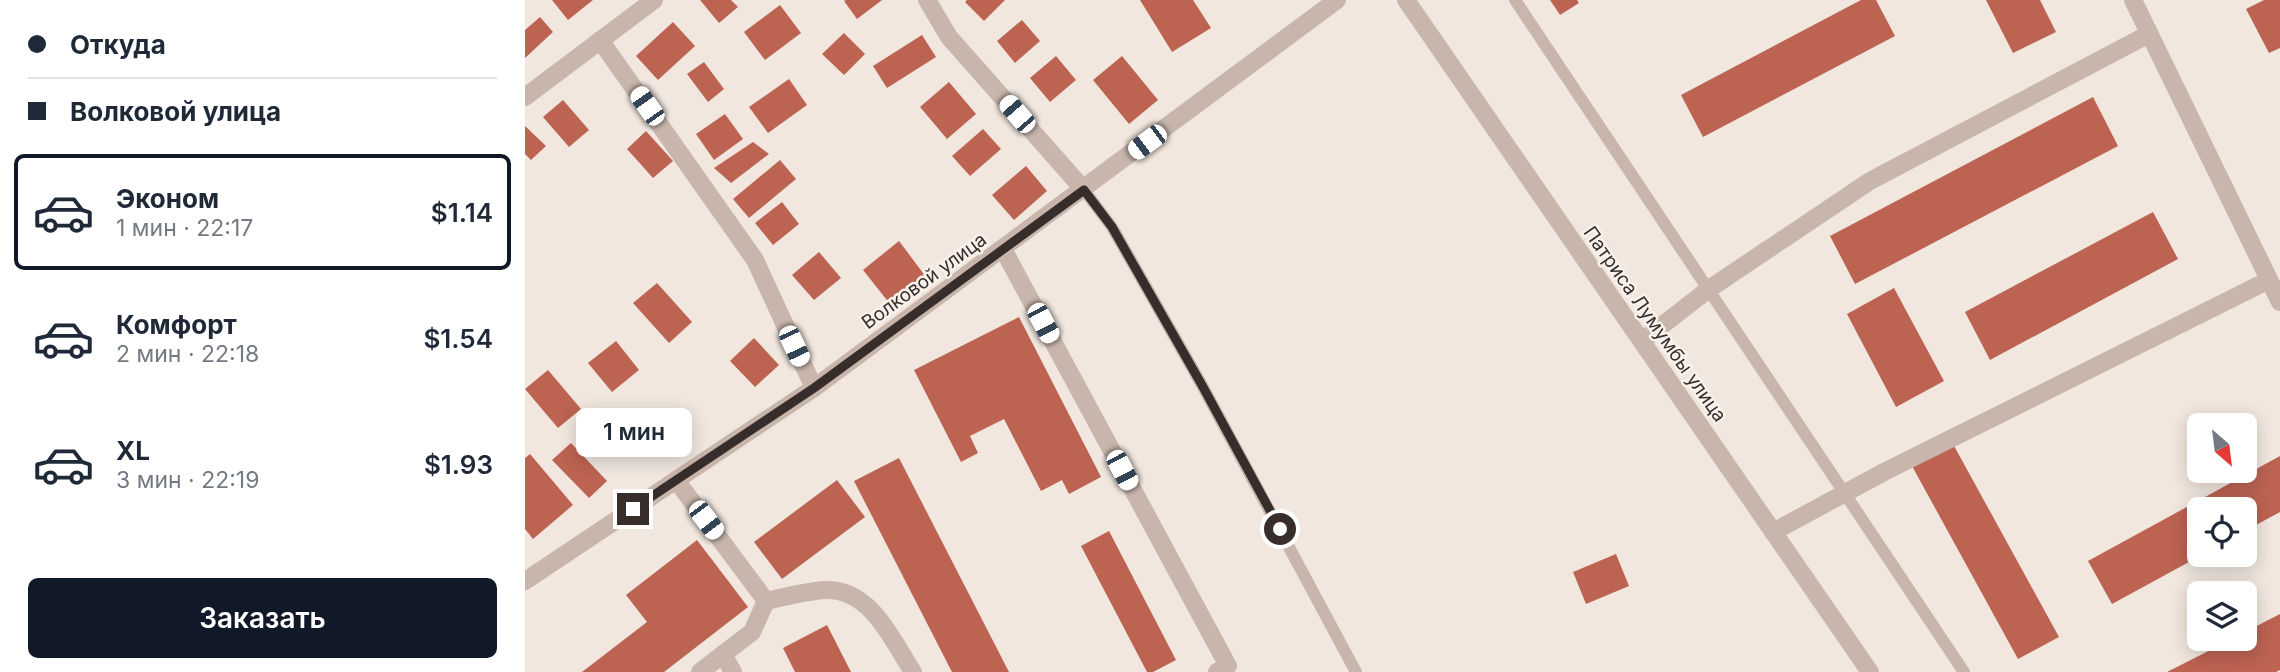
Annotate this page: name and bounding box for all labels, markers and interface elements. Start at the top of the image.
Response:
text: Откуда [70,29,166,60]
car [627,83,668,129]
car [996,91,1039,137]
text: Волковой улица [70,96,281,127]
car [1124,121,1171,163]
icon: car [32,181,95,244]
text: Эконом [116,183,219,214]
text: $1.14 [431,197,493,228]
text: 1 мин · 22:17 [116,214,253,242]
street label: Патриса Лумумбы улица [1579,222,1731,426]
street label: Волковой улица [857,228,991,334]
car [1024,300,1063,346]
icon: car [32,307,95,370]
text: Комфорт [116,309,237,340]
text: $1.54 [423,323,493,354]
car [776,323,813,369]
text: 2 мин · 22:18 [116,340,259,368]
callout: 1 мин [575,407,691,456]
north arrow [2187,413,2257,483]
map controls [2187,413,2257,651]
text: 1 мин [603,418,665,446]
icon: car [32,433,95,496]
text: XL [116,435,150,466]
car [1103,447,1142,493]
text: $1.93 [424,449,493,480]
text: 3 мин · 22:19 [116,466,259,494]
route end [617,493,649,525]
car [685,497,728,543]
button: locate [2187,497,2257,567]
route start [1264,513,1296,545]
button: Заказать [28,578,497,658]
button: layers [2187,581,2257,651]

